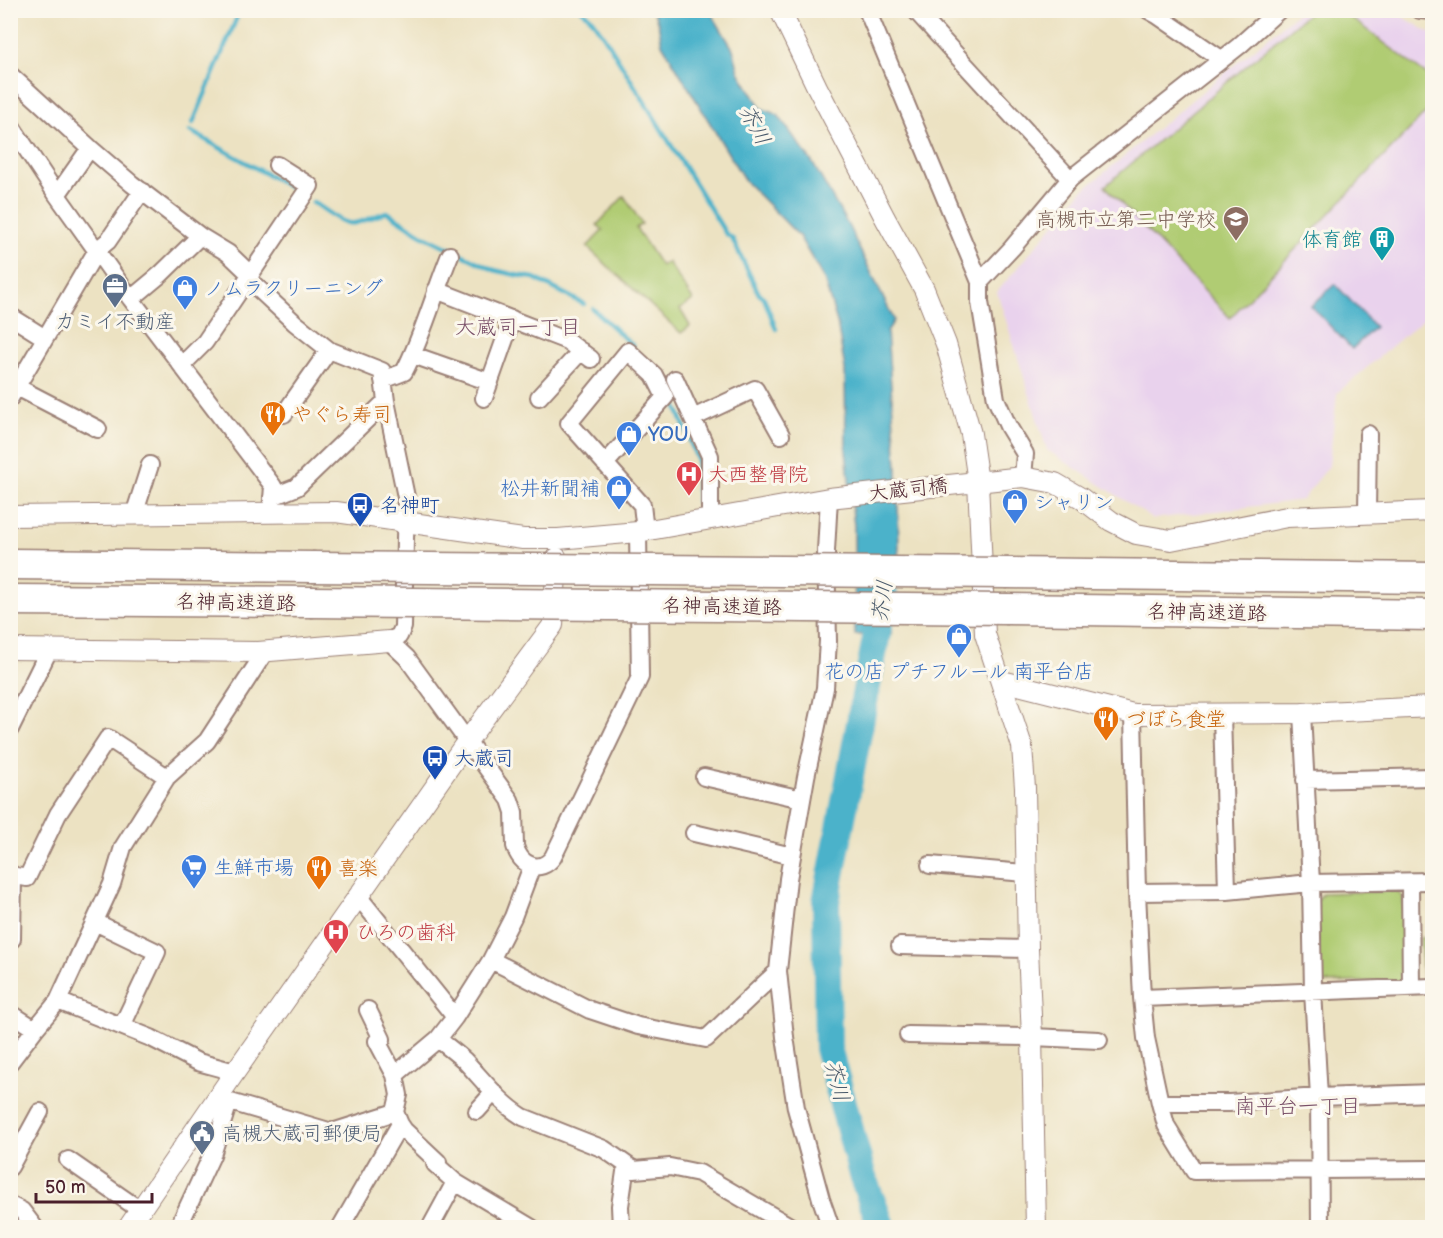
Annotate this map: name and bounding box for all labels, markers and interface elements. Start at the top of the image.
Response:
water label: 芥川 [734,101,775,150]
school or university icon: 高槻市立第二中学校 [1221,204,1251,242]
place label: 高槻市立第二中学校 [1036,208,1216,232]
building icon: 体育館 [1367,224,1397,262]
place label: 体育館 [1302,228,1362,252]
office icon: カミイ不動産 [100,271,130,309]
shop icon: ノムラクリーニング [170,273,200,311]
place label: ノムラクリーニング [204,277,383,301]
place label: カミイ不動産 [55,310,175,334]
district label: 大蔵司一丁目 [455,315,581,340]
restaurant icon: やぐら寿司 [258,399,288,437]
place label: やぐら寿司 [292,403,392,427]
shop icon: YOU [614,419,644,457]
place label: YOU [647,423,689,447]
hospital icon: 大西整骨院 [674,459,704,497]
place label: 大西整骨院 [708,463,808,487]
shop icon: 松井新聞補 [604,473,634,511]
street label: 大蔵司橋 [867,474,949,506]
place label: 松井新聞補 [500,477,600,501]
shop icon: シャリン [1000,487,1030,525]
bus stop icon: 名神町 [345,490,375,528]
place label: シャリン [1034,491,1114,515]
place label: 名神町 [380,494,440,518]
water label: 芥川 [867,579,898,624]
street label: 名神高速道路 [176,590,296,616]
street label: 名神高速道路 [662,594,782,620]
street label: 名神高速道路 [1147,600,1267,626]
shop icon: 花の店 プチフルール 南平台店 [944,621,974,659]
place label: 花の店 プチフルール 南平台店 [824,660,1094,684]
restaurant icon: づぼら食堂 [1091,704,1121,742]
place label: づぼら食堂 [1126,708,1226,732]
bus stop icon: 大蔵司 [420,743,450,781]
place label: 大蔵司 [454,747,514,771]
supermarket icon: 生鮮市場 [179,852,209,890]
restaurant icon: 喜楽 [304,853,334,891]
place label: 生鮮市場 [214,856,294,880]
place label: 喜楽 [338,857,378,881]
hospital icon: ひろの歯科 [321,917,351,955]
place label: ひろの歯科 [356,921,456,945]
water label: 芥川 [819,1058,854,1105]
district label: 南平台一丁目 [1235,1094,1361,1119]
public building icon: 高槻大蔵司郵便局 [187,1118,217,1156]
place label: 高槻大蔵司郵便局 [222,1122,382,1146]
scale bar [36,1166,152,1204]
text: 50 m [45,1177,86,1198]

